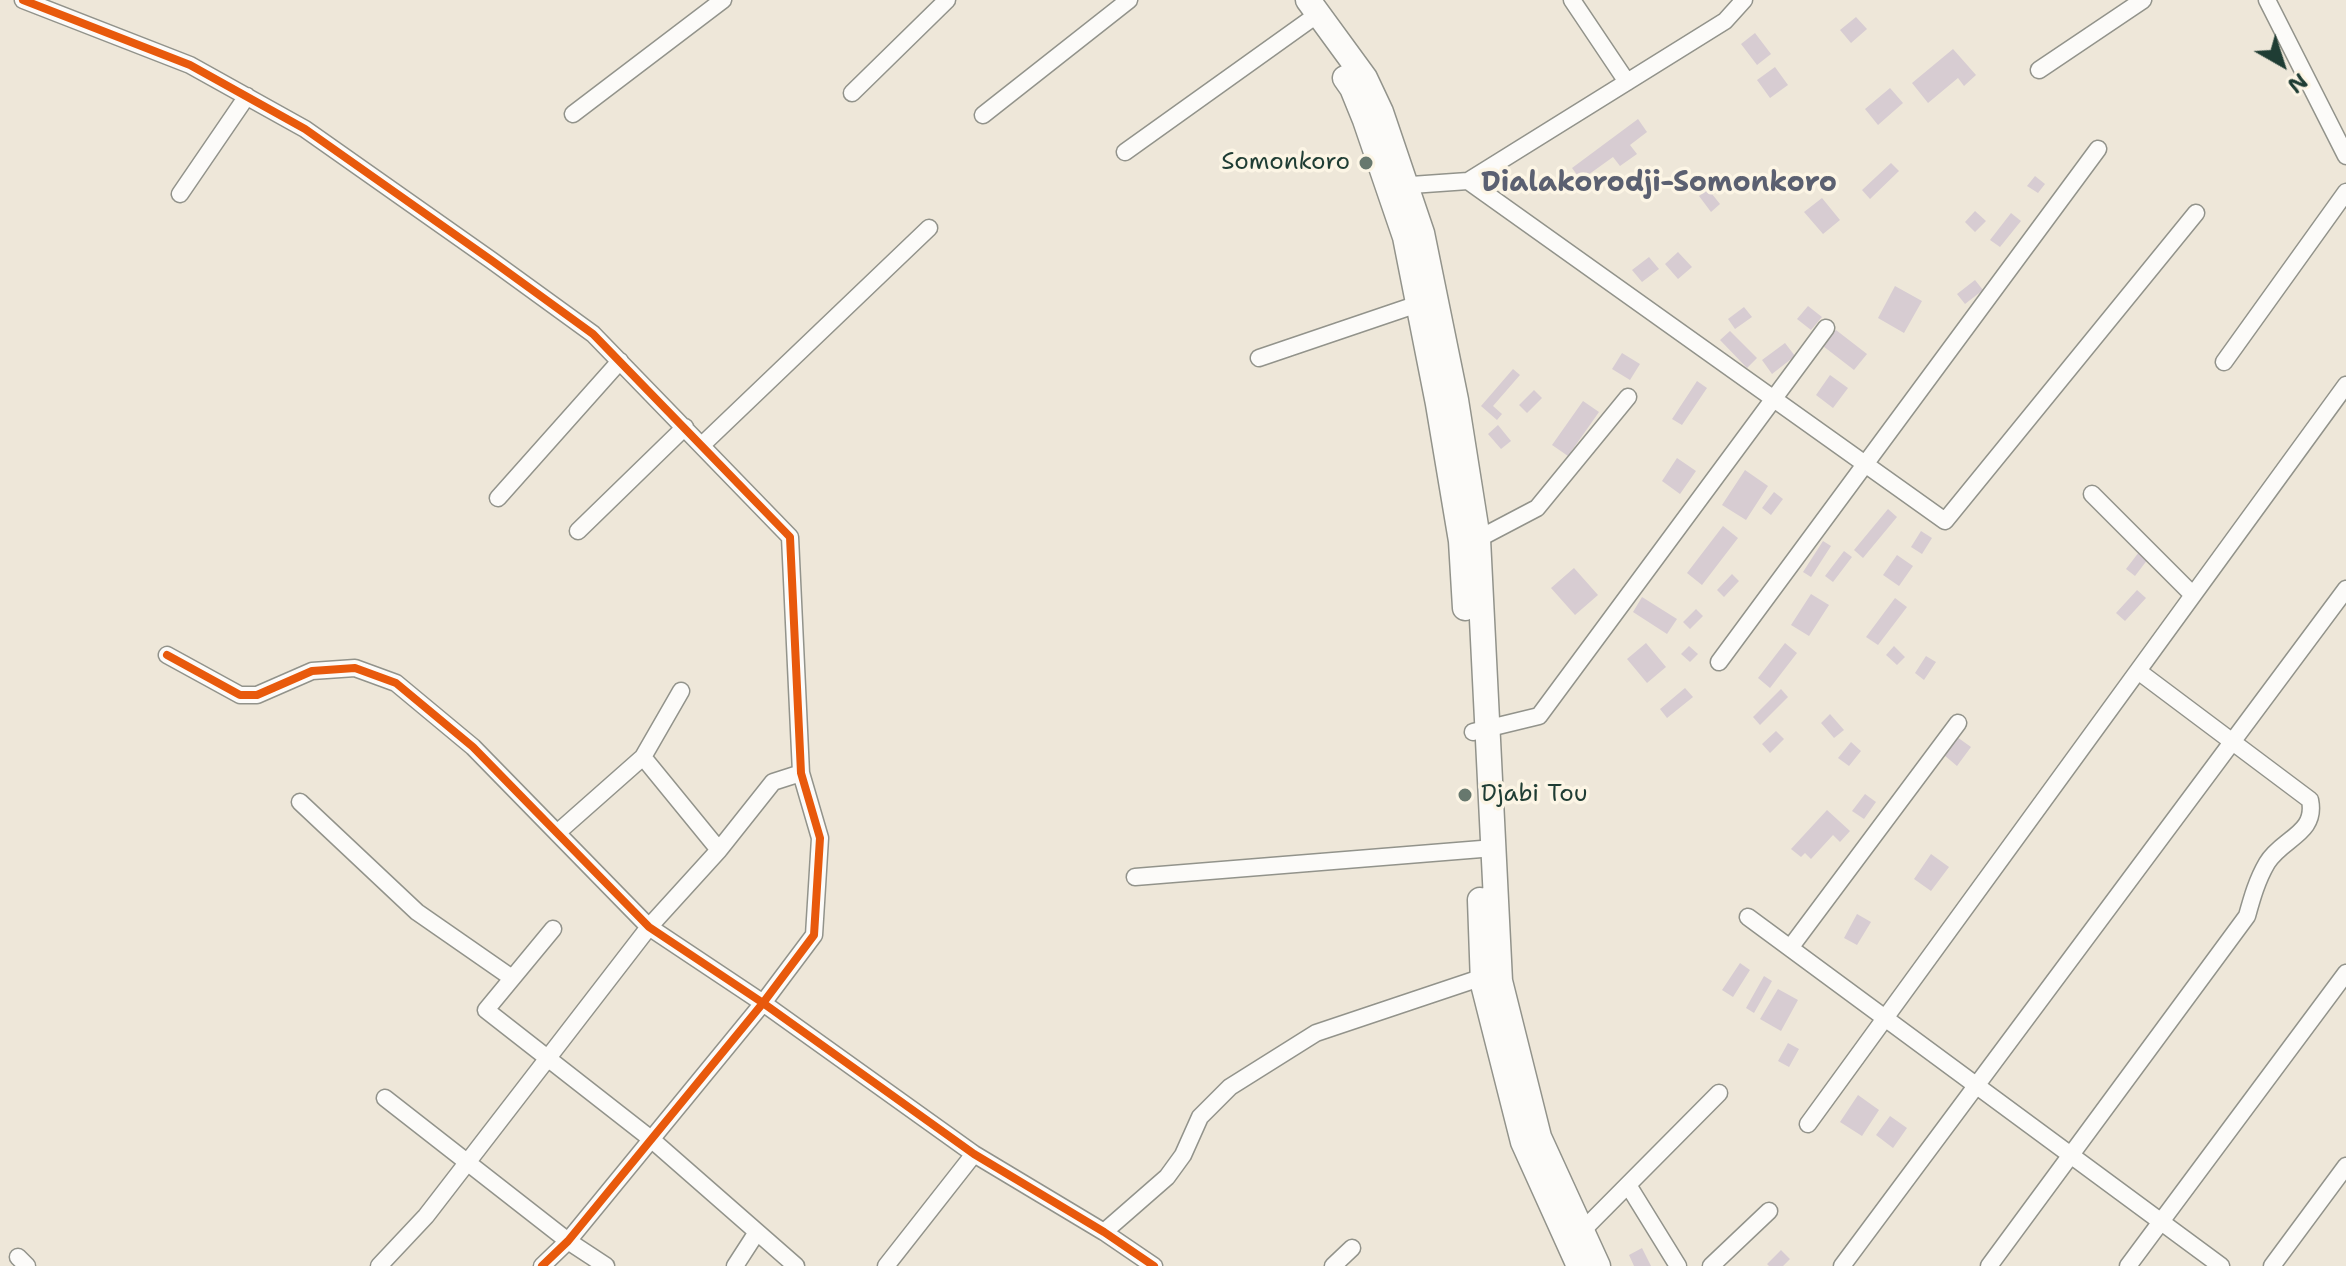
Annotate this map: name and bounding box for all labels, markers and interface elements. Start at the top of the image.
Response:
north arrow [2242,24,2322,104]
text: N [2282,66,2313,100]
place label: Somonkoro [1221,149,1350,177]
marker: Somonkoro [1357,154,1375,172]
district label: Dialakorodji-Somonkoro [1481,167,1837,201]
place label: Djabi Tou [1481,781,1588,809]
marker: Djabi Tou [1456,786,1474,804]

